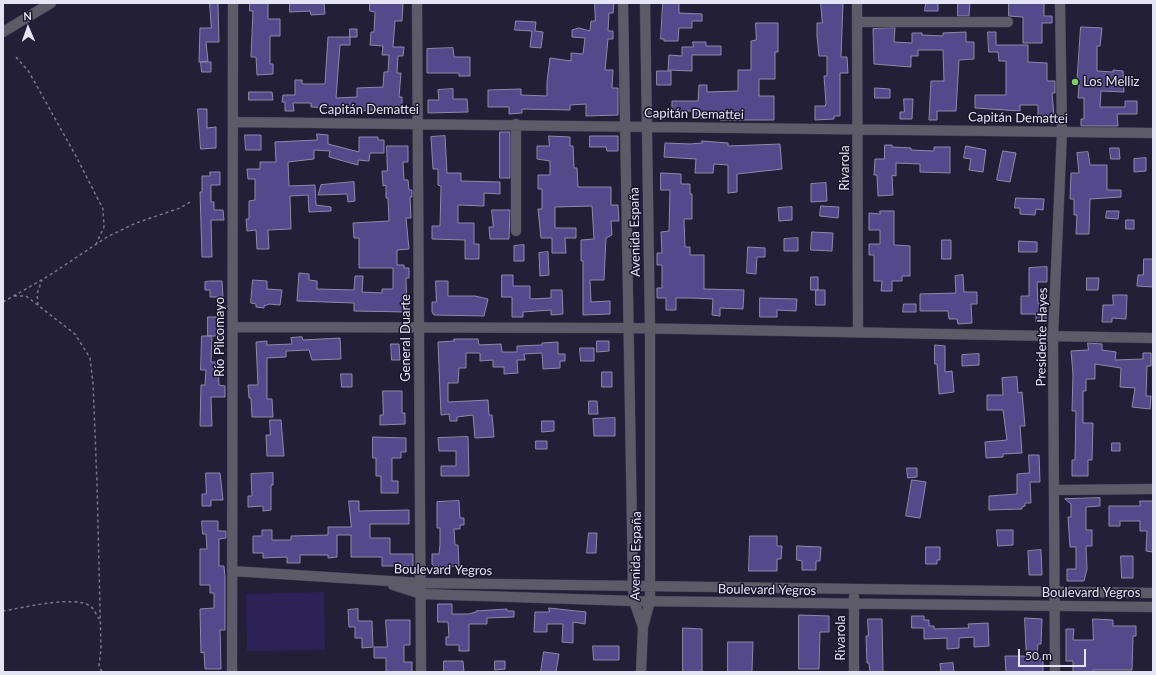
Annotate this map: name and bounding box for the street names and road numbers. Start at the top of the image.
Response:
street label: Capitán Demattei [319,102,419,118]
street label: Capitán Demattei [644,105,744,123]
street label: Capitán Demattei [968,109,1068,127]
street label: Rivarola [837,145,853,191]
street label: Avenida España [626,187,644,277]
street label: Presidente Hayes [1033,287,1051,387]
street label: General Duarte [398,294,414,382]
street label: Río Pilcomayo [212,297,228,377]
street label: Avenida España [627,511,645,601]
street label: Boulevard Yegros [394,561,492,579]
street label: Boulevard Yegros [718,581,816,599]
street label: Boulevard Yegros [1042,585,1140,601]
street label: Rivarola [833,615,849,661]

